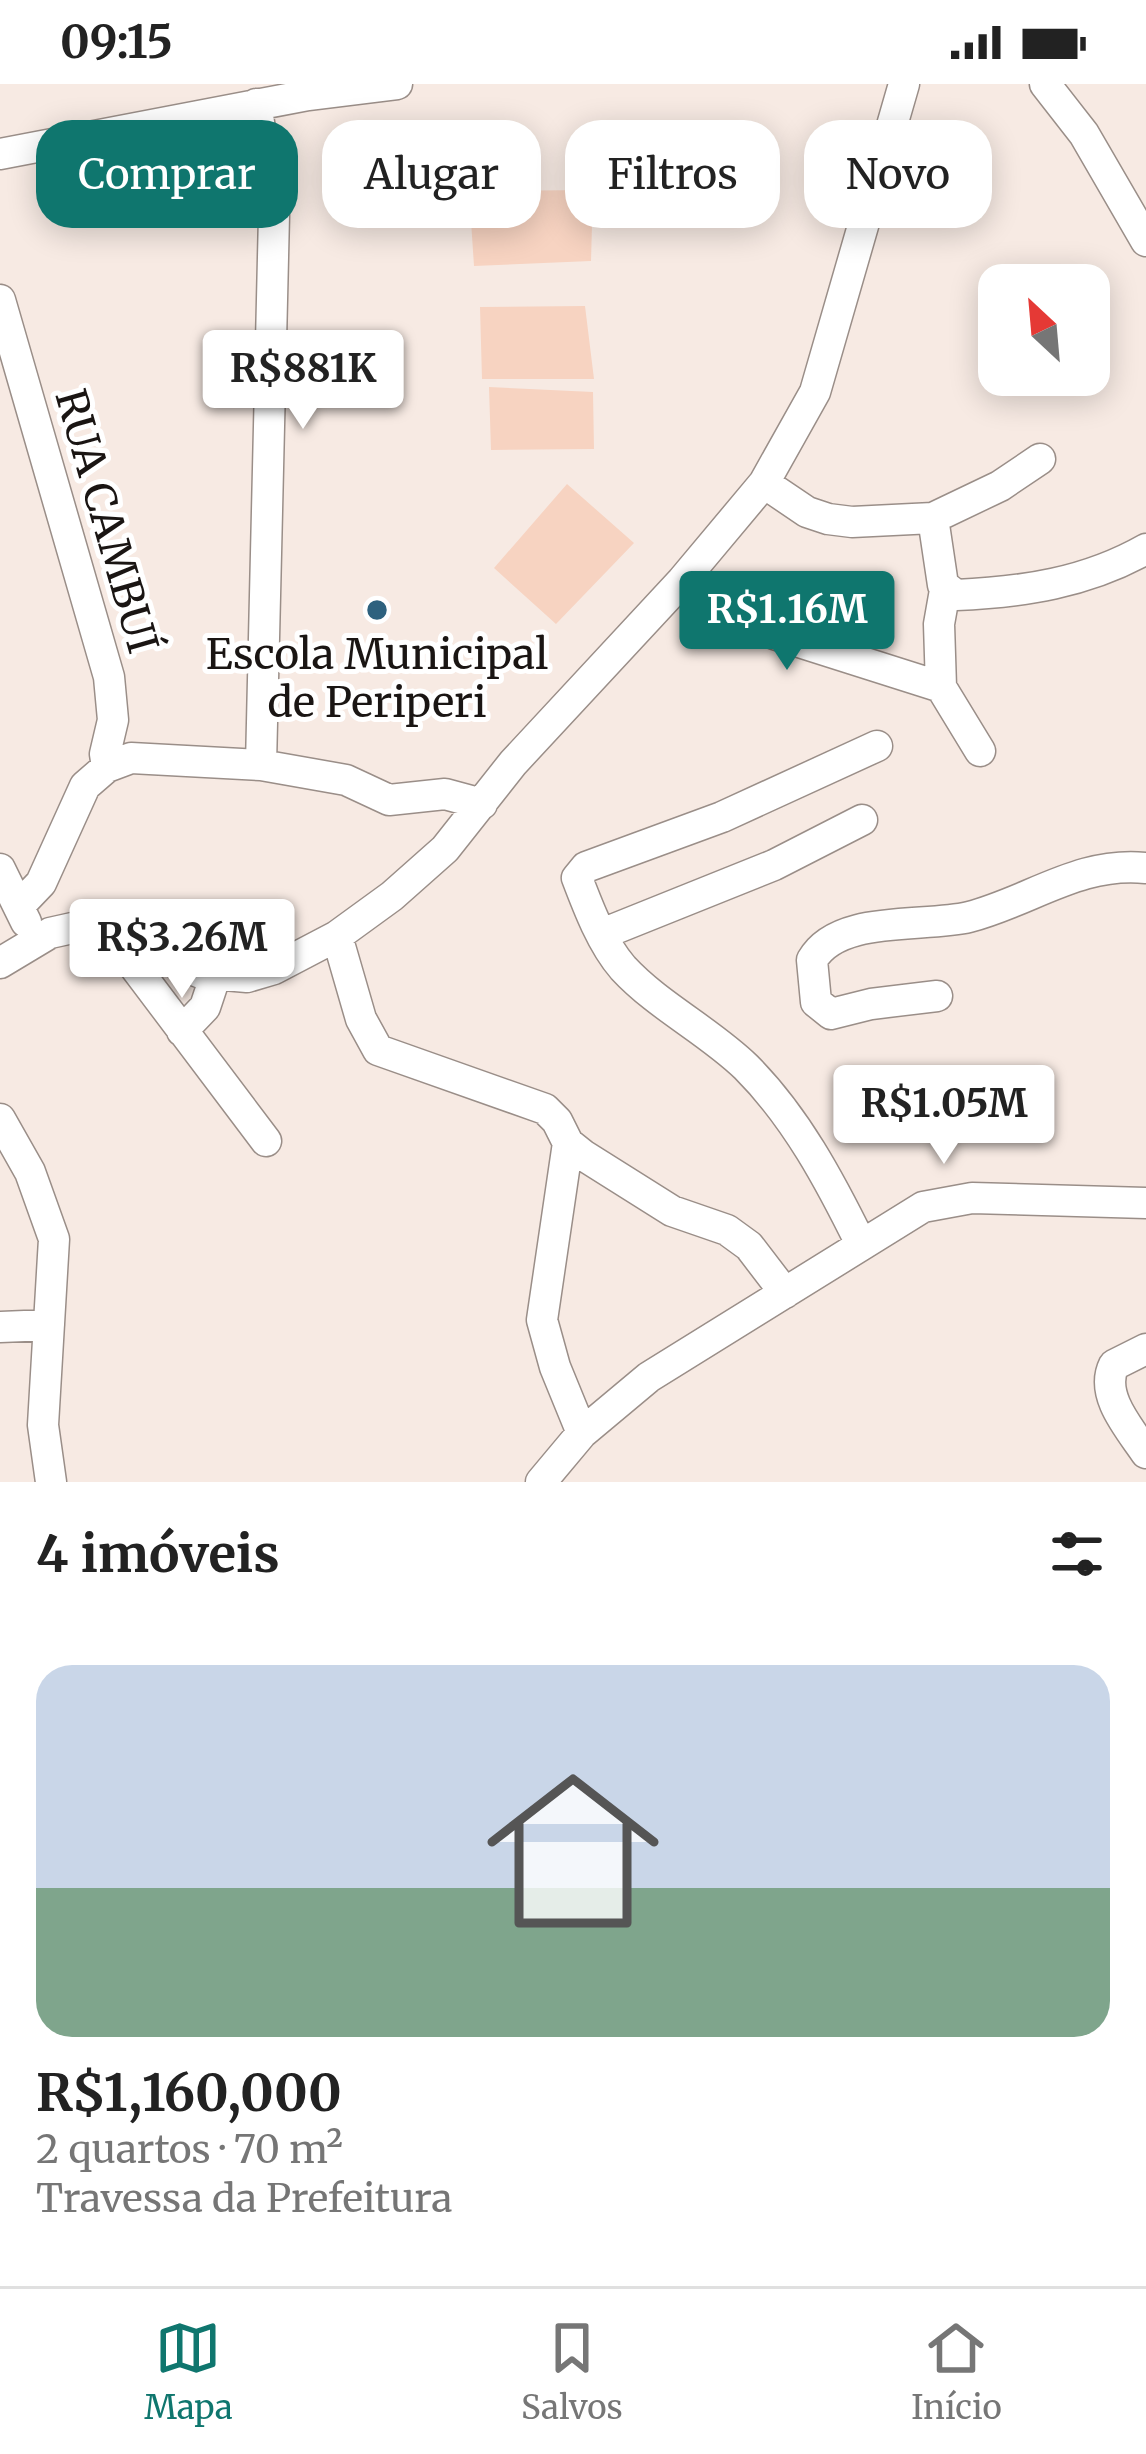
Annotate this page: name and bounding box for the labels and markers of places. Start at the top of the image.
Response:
pin: R$881K [205,330,401,432]
pin: R$1.16M [676,571,898,673]
marker: Escola Municipal de Periperi [364,597,390,623]
place label: Escola Municipal de Periperi [206,628,548,728]
pin: R$3.26M [71,899,293,1001]
pin: R$1.05M [833,1065,1055,1167]

